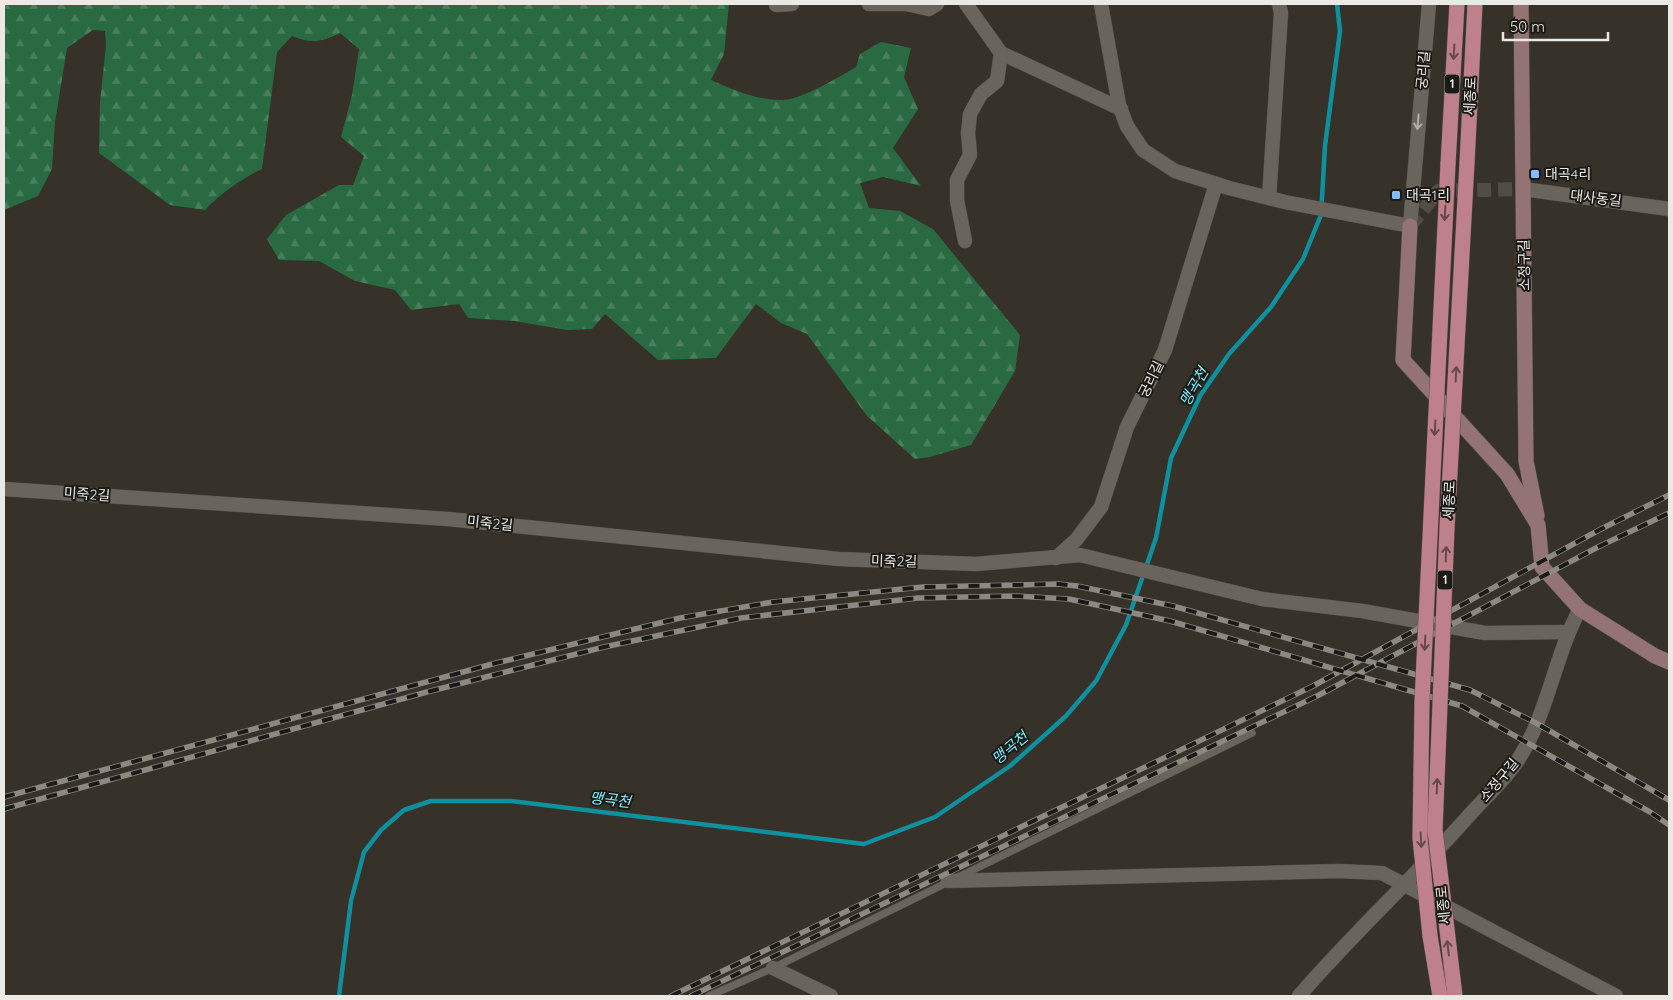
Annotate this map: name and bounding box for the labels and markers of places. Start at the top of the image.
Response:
place label: 대곡4리 [1545,165,1591,183]
marker: 대곡4리 [1529,168,1541,180]
place label: 대곡1리 [1406,186,1450,204]
marker: 대곡1리 [1390,189,1402,201]

